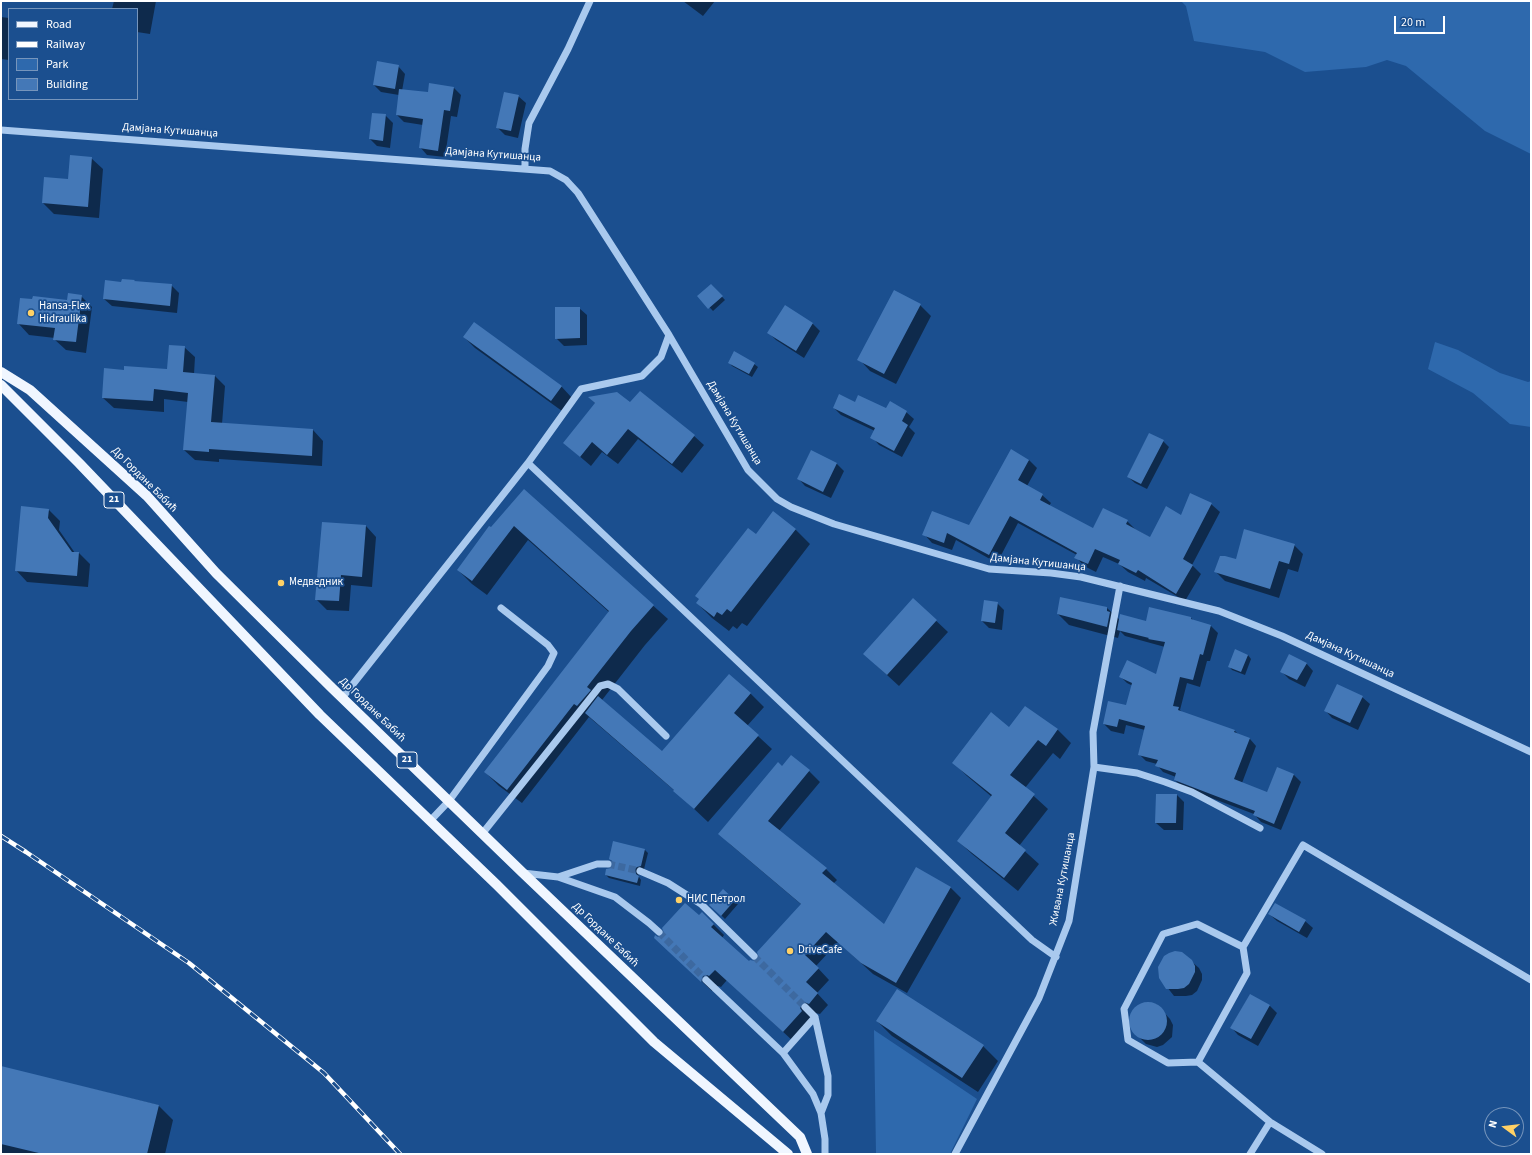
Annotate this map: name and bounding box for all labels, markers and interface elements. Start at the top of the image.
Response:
legend [8,8,138,100]
scale bar [1396,8,1447,34]
text: 20 m [1401,14,1425,31]
text: Road [46,16,72,33]
text: Railway [46,36,85,53]
text: Park [46,56,68,73]
text: Building [46,76,88,93]
street label: Дамјана Кутишанца [122,121,218,141]
street label: Дамјана Кутишанца [445,145,541,165]
place label: Hansa-Flex Hidraulika [39,300,90,326]
marker: Hansa-Flex Hidraulika [26,308,36,318]
street label: Дамјана Кутишанца [704,378,764,468]
street label: Др Гордане Бабић [108,444,180,516]
road number: 21 [104,492,124,508]
street label: Дамјана Кутишанца [990,551,1086,575]
place label: Медведник [289,576,343,590]
marker: Медведник [276,578,286,588]
street label: Дамјана Кутишанца [1304,629,1396,681]
street label: Др Гордане Бабић [336,675,408,745]
road number: 21 [397,752,417,768]
street label: Живана Кутишанца [1047,831,1079,927]
place label: НИС Петрол [687,893,745,907]
marker: НИС Петрол [674,895,684,905]
street label: Др Гордане Бабић [569,900,641,970]
place label: DriveCafe [798,944,842,958]
marker: DriveCafe [785,946,795,956]
north arrow [1484,1107,1524,1147]
text: N [1485,1119,1501,1130]

